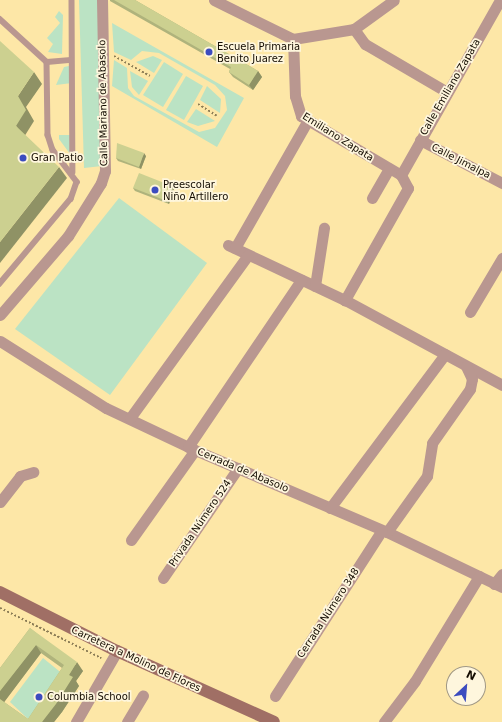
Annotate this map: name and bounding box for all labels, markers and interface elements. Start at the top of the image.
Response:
street label: Calle Emiliano Zapata [417,37,483,137]
street label: Calle Mariano de Abasolo [96,40,110,166]
place label: Escuela Primaria Benito Juarez [217,40,300,64]
marker: Escuela Primaria Benito Juarez [204,47,214,57]
street label: Emiliano Zapata [300,110,376,164]
street label: Calle Jimalpa [429,141,493,181]
place label: Gran Patio [31,152,83,164]
marker: Gran Patio [18,153,28,163]
place label: Preescolar Niño Artillero [163,178,228,202]
marker: Preescolar Niño Artillero [150,185,160,195]
street label: Cerrada de Abasolo [195,445,291,495]
street label: Privada Número 524 [166,477,234,569]
street label: Cerrada Número 348 [294,566,362,660]
street label: Carretera a Molino de Flores [69,624,203,694]
north arrow [446,666,486,706]
text: N [464,668,478,684]
place label: Columbia School [47,691,131,703]
marker: Columbia School [34,692,44,702]

